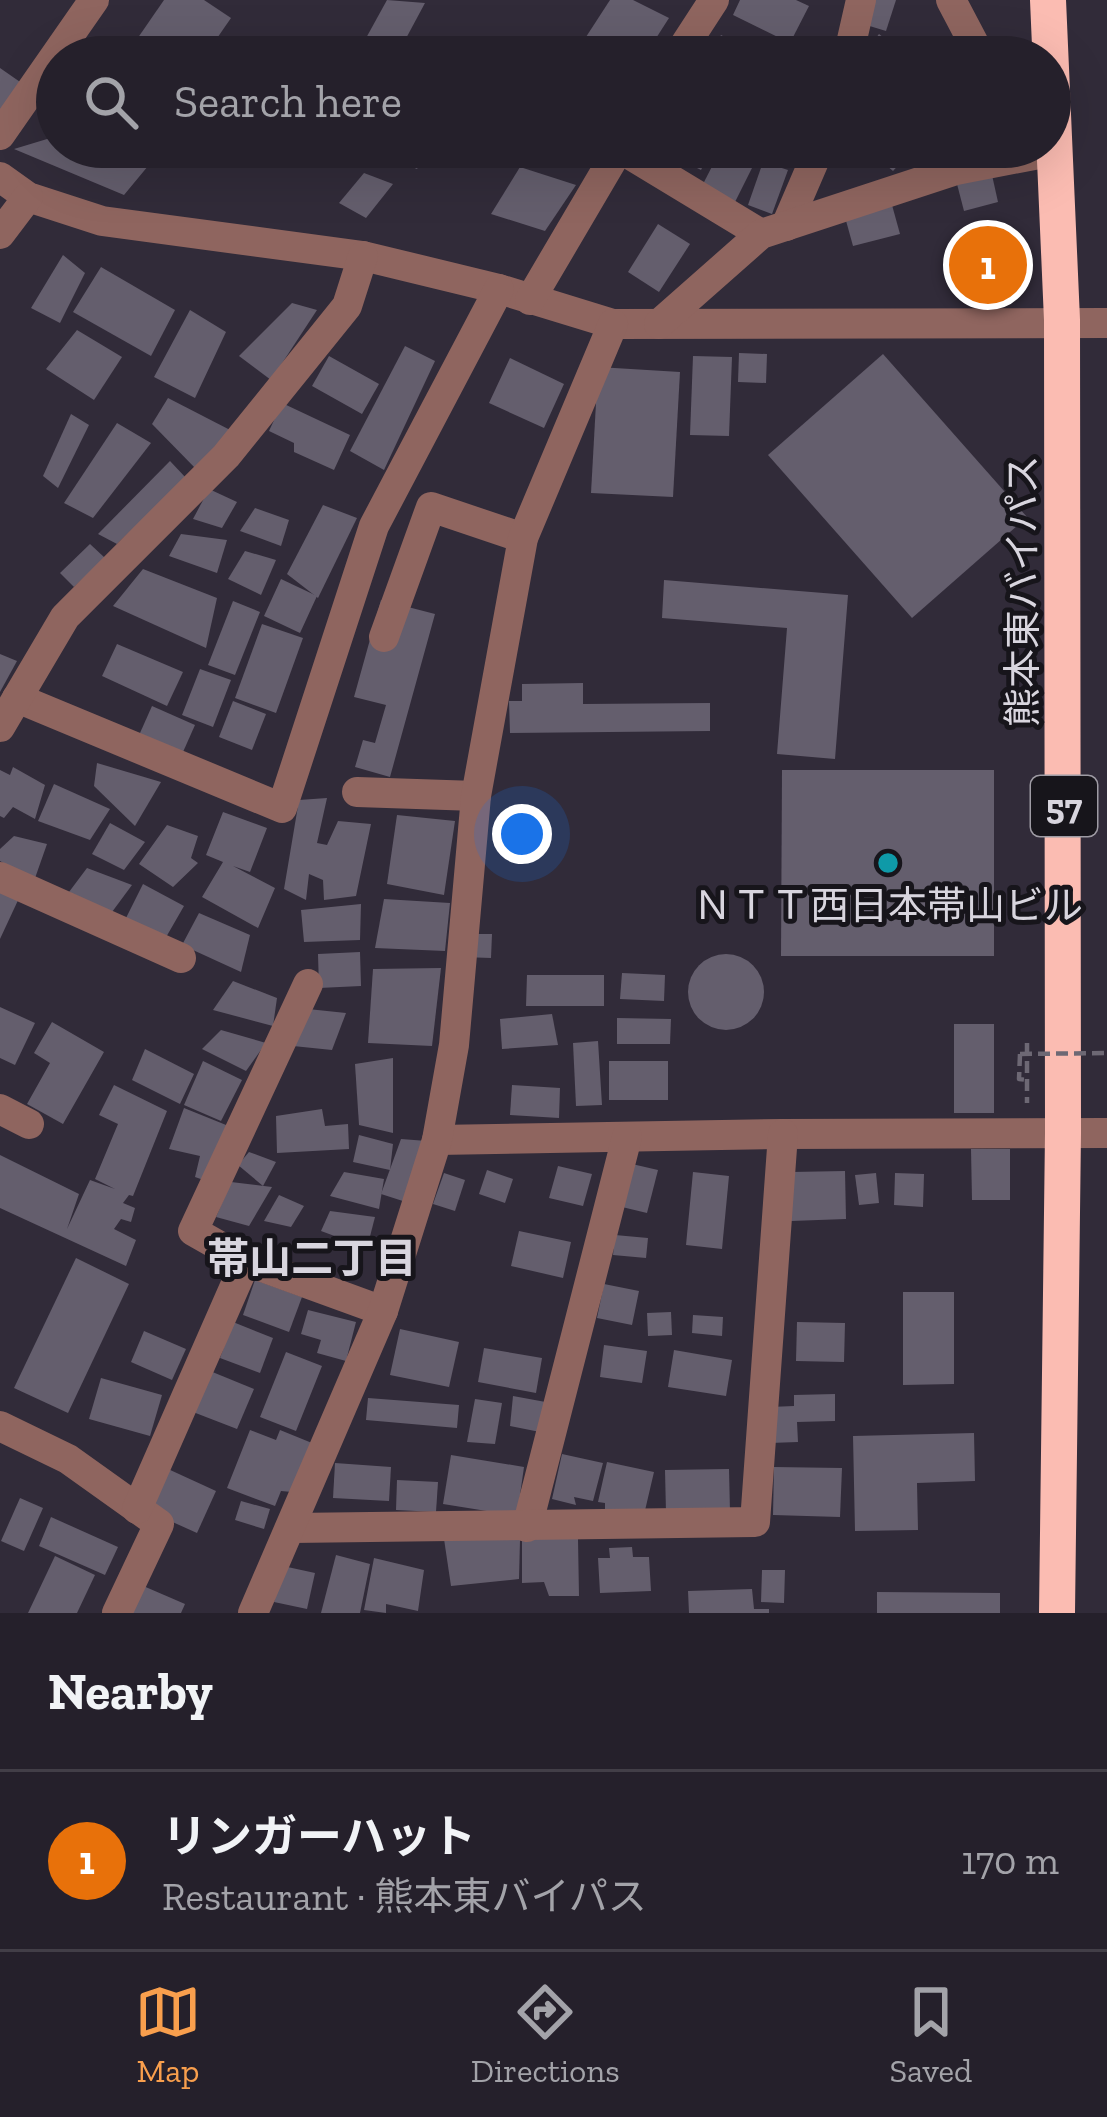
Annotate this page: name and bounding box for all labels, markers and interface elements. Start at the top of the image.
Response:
search box [36,36,1071,168]
icon: search [78,69,144,135]
text: Search here [174,75,402,129]
pin: 1 [949,220,1027,310]
street label: 熊本東バイパス [999,455,1046,727]
road number: 57 [1031,776,1097,836]
your location [492,804,552,864]
marker: ＮＴＴ西日本帯山ビル [875,850,901,876]
place label: ＮＴＴ西日本帯山ビル [693,882,1083,929]
district label: 帯山二丁目 [207,1233,417,1284]
text: Nearby [48,1661,213,1722]
text: リンガーハット [162,1810,476,1864]
text: 1 [79,1837,95,1884]
text: 170 m [961,1837,1059,1884]
text: Restaurant · 熊本東バイパス [162,1873,647,1920]
tab: Map [135,1979,201,2090]
tab: Directions [471,1979,620,2090]
tab: Saved [889,1979,972,2090]

